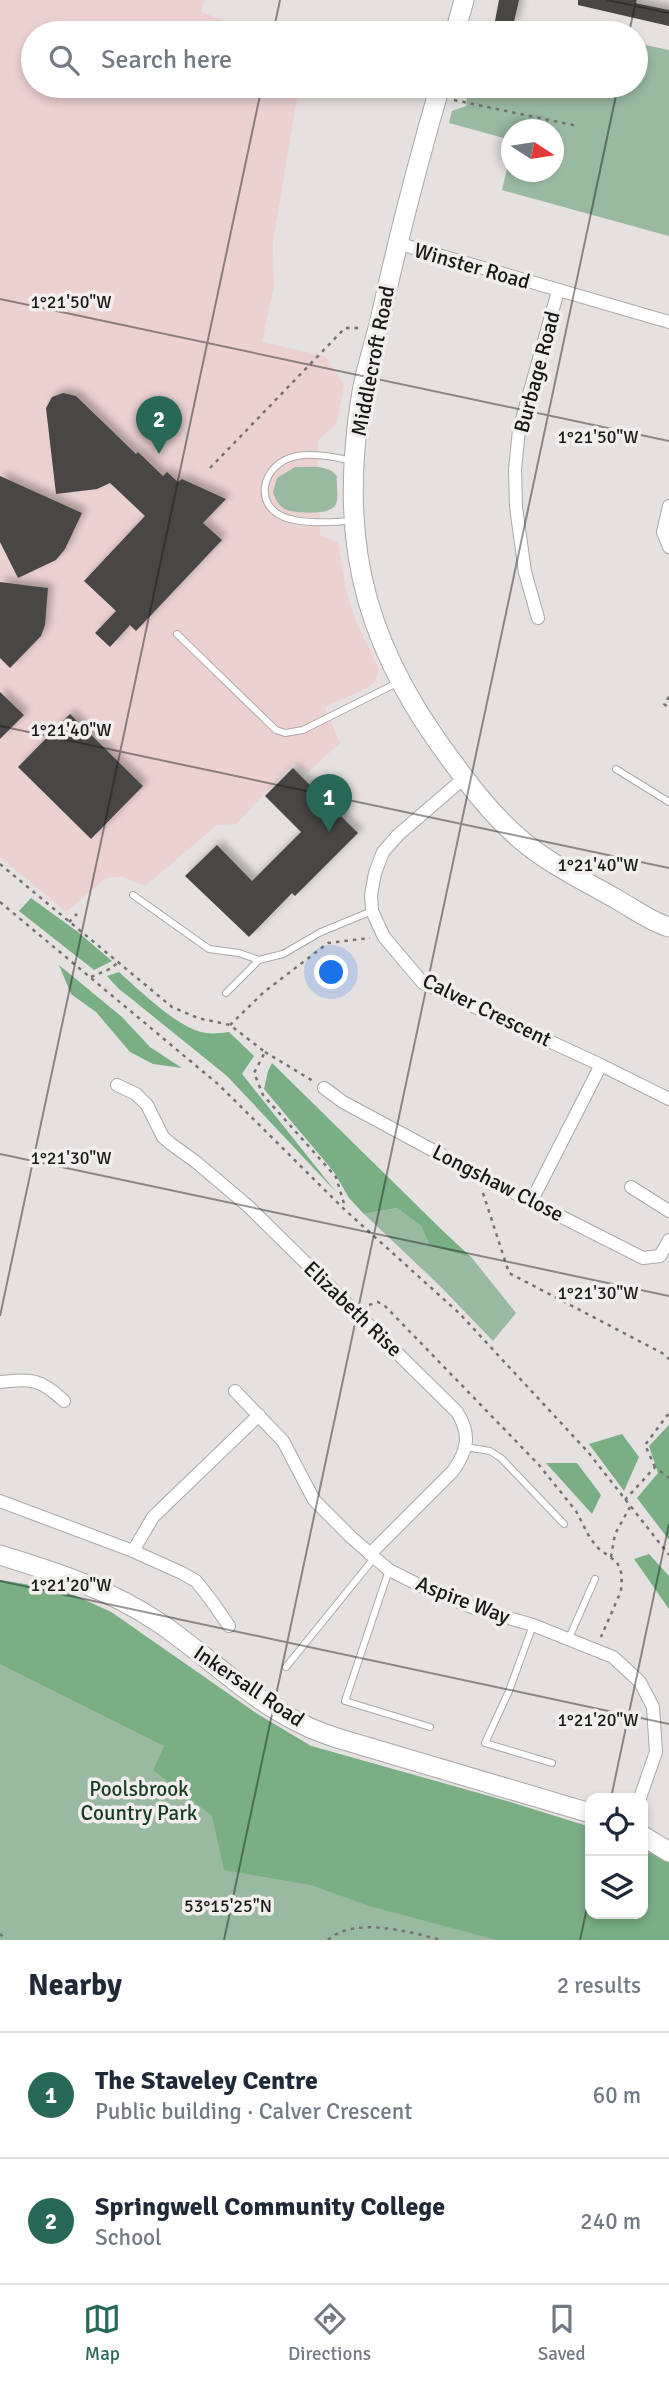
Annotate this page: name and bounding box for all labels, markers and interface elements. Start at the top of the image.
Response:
search box [21,21,648,98]
icon: search [45,41,83,79]
text: Search here [101,44,232,76]
north arrow [501,119,564,182]
street label: Winster Road [411,237,533,295]
street label: Middlecroft Road [346,284,400,438]
text: 1°21'50"W [30,291,112,313]
street label: Burbage Road [508,308,566,436]
pin: 2 [136,396,182,454]
text: 1°21'50"W [557,426,639,448]
text: 1°21'40"W [30,719,112,741]
pin: 1 [306,774,352,832]
text: 1°21'40"W [557,854,639,876]
your location [314,955,348,989]
street label: Calver Crescent [418,968,556,1052]
street label: Longshaw Close [428,1139,568,1227]
text: 1°21'30"W [30,1147,112,1169]
street label: Elizabeth Rise [298,1256,408,1362]
text: 1°21'30"W [557,1282,639,1304]
street label: Aspire Way [412,1570,514,1630]
text: 1°21'20"W [30,1574,112,1596]
street label: Inkersall Road [189,1640,309,1732]
text: 1°21'20"W [557,1709,639,1731]
park label: Poolsbrook Country Park [81,1776,198,1826]
map controls [585,1793,648,1919]
button: locate [585,1793,648,1856]
button: layers [585,1856,648,1919]
text: 53°15'25"N [184,1895,272,1917]
text: Nearby [28,1967,122,2004]
text: 2 results [557,1971,641,2000]
text: The Staveley Centre [95,2065,318,2097]
text: 1 [45,2081,57,2110]
text: 60 m [593,2081,641,2110]
text: Public building · Calver Crescent [95,2097,412,2126]
text: Springwell Community College [95,2191,445,2223]
text: 2 [45,2207,57,2236]
text: 240 m [580,2207,641,2236]
text: School [95,2223,162,2252]
tab: Map [83,2300,121,2366]
tab: Directions [288,2300,371,2366]
tab: Saved [538,2300,586,2366]

